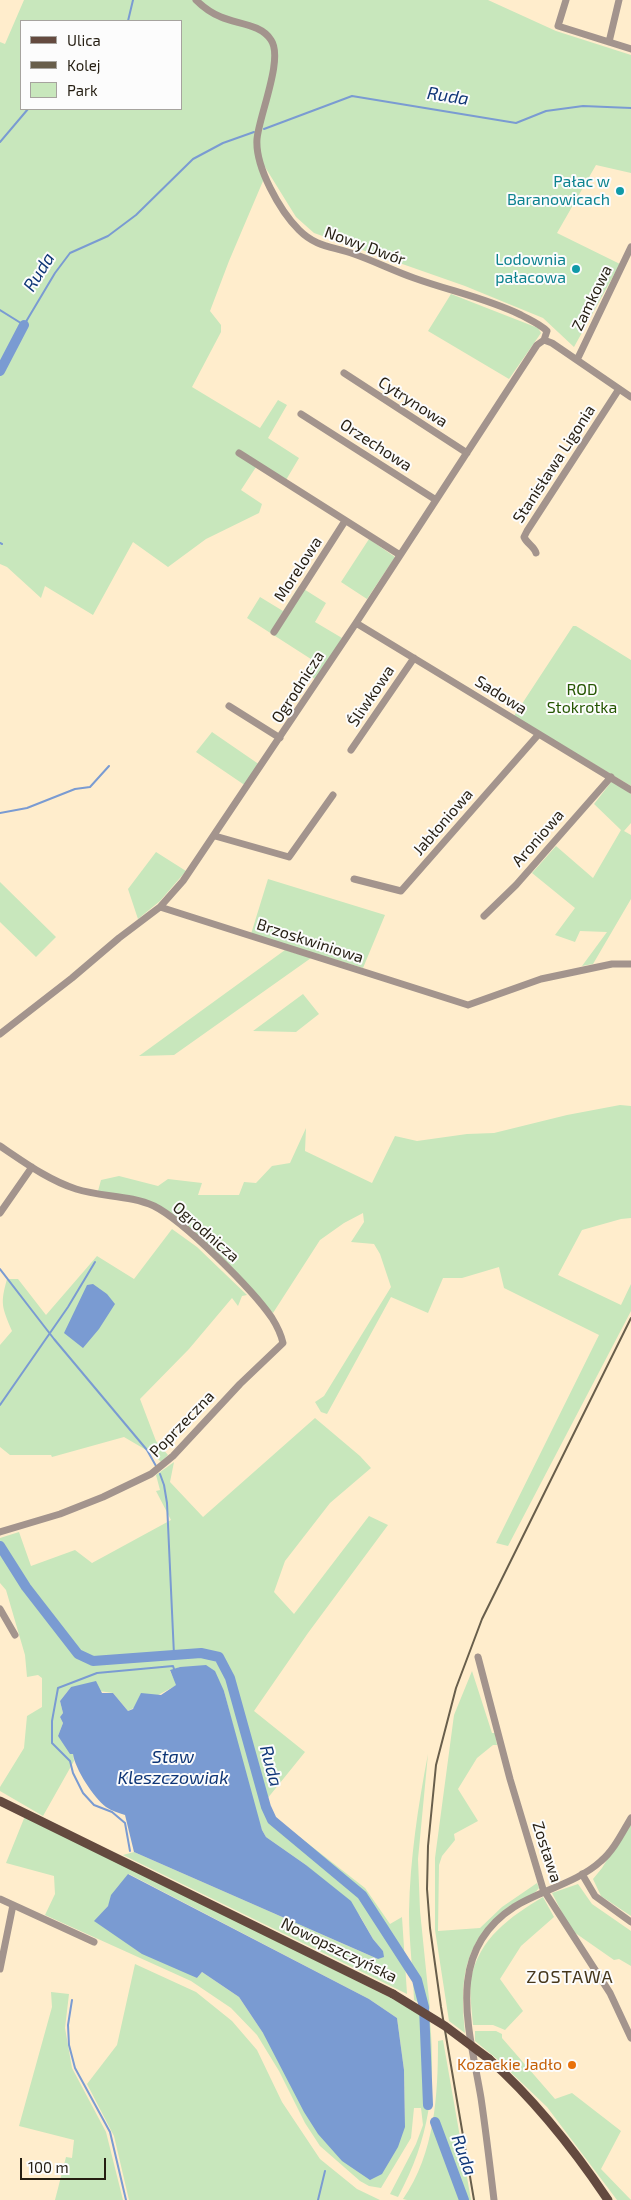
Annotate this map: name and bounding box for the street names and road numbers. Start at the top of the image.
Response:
street label: Nowy Dwór [322,222,408,270]
street label: Zamkowa [568,262,616,334]
street label: Cytrynowa [375,373,451,431]
street label: Stanisława Ligonia [509,401,599,527]
street label: Orzechowa [336,415,416,475]
street label: Morelowa [270,533,326,605]
street label: Ogrodnicza [268,647,328,727]
street label: Śliwkowa [344,662,398,730]
street label: Sadowa [471,672,531,718]
street label: Jabłoniowa [409,785,477,859]
street label: Aroniowa [508,805,568,871]
street label: Brzoskwiniowa [254,915,366,967]
street label: Ogrodnicza [169,1198,243,1266]
street label: Poprzeczna [146,1387,218,1461]
street label: Zostawa [528,1819,566,1885]
street label: Nowopszczyńska [278,1914,400,1986]

